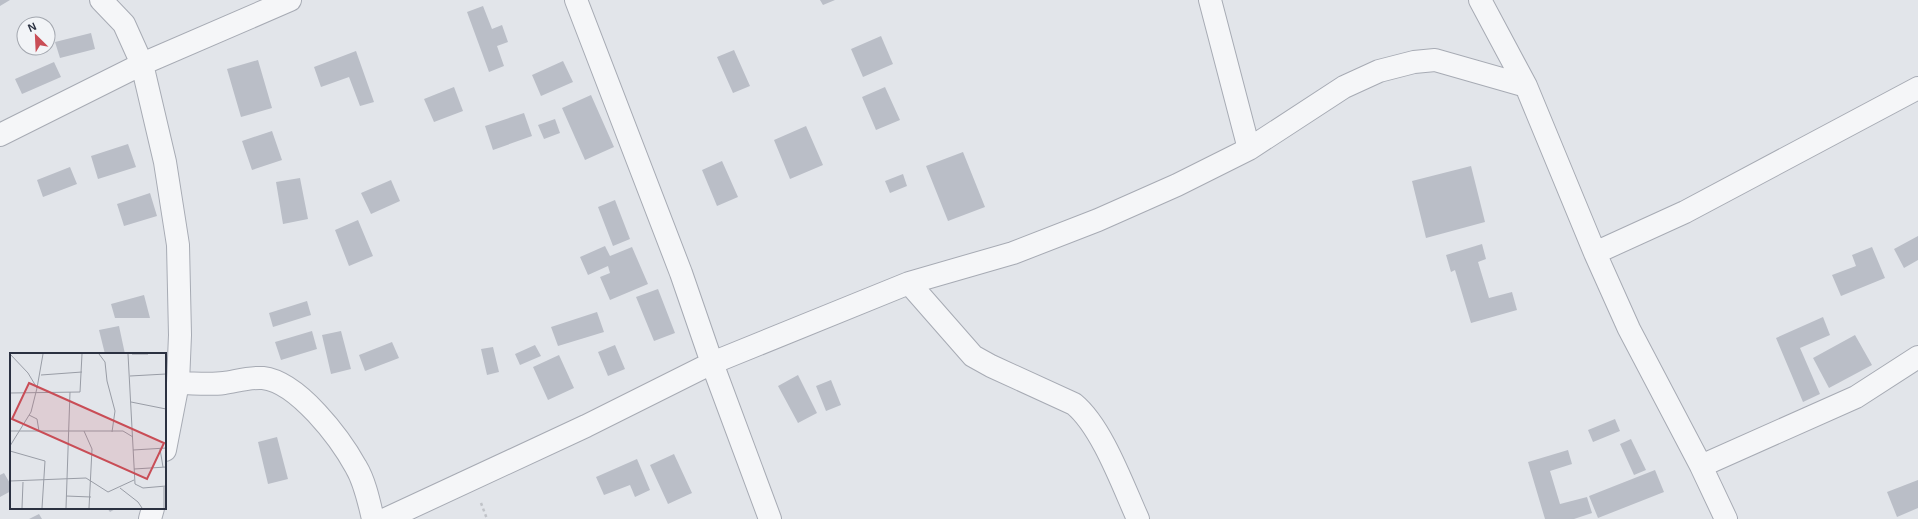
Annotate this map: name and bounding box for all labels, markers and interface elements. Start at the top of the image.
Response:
north arrow [16,16,56,56]
text: N [26,20,38,34]
inset map [10,353,166,509]

